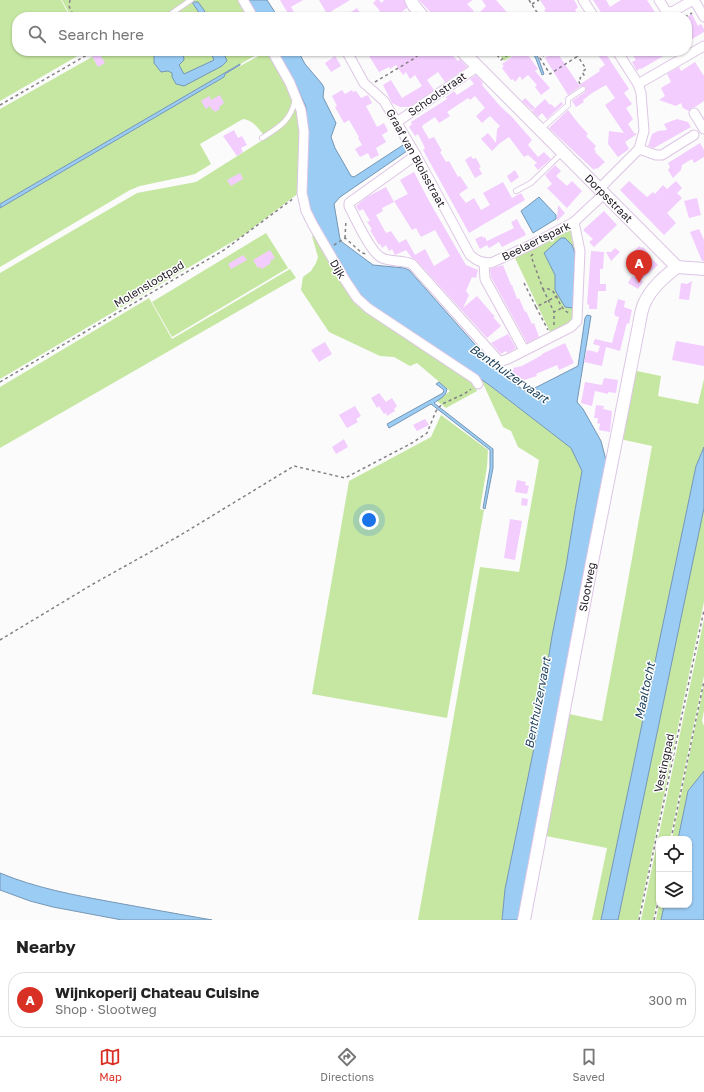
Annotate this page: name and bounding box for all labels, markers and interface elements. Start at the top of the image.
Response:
search box [12,12,692,56]
icon: search [26,23,48,45]
text: Search here [58,25,144,43]
street label: Schoolstraat [405,69,468,118]
street label: Graaf van Bloisstraat [384,107,449,209]
street label: Dorpsstraat [582,171,636,225]
street label: Beelaertspark [499,218,572,263]
pin: A [626,250,652,283]
street label: Dijk [328,257,349,281]
street label: Molenslootpad [111,258,186,310]
water label: Benthuizervaart [467,341,553,407]
your location [359,510,379,530]
street label: Slootweg [576,561,598,613]
water label: Benthuizervaart [521,655,554,750]
water label: Maaltocht [631,660,658,721]
street label: Vestingpad [651,732,676,793]
map controls [656,836,692,908]
button: locate [656,836,692,872]
button: layers [656,872,692,908]
text: Nearby [16,936,76,957]
text: Wijnkoperij Chateau Cuisine [55,983,259,1001]
text: A [25,992,35,1008]
text: 300 m [649,992,687,1008]
text: Shop · Slootweg [55,1001,157,1017]
tab: Map [99,1046,122,1083]
tab: Directions [320,1046,374,1083]
tab: Saved [573,1046,605,1083]

